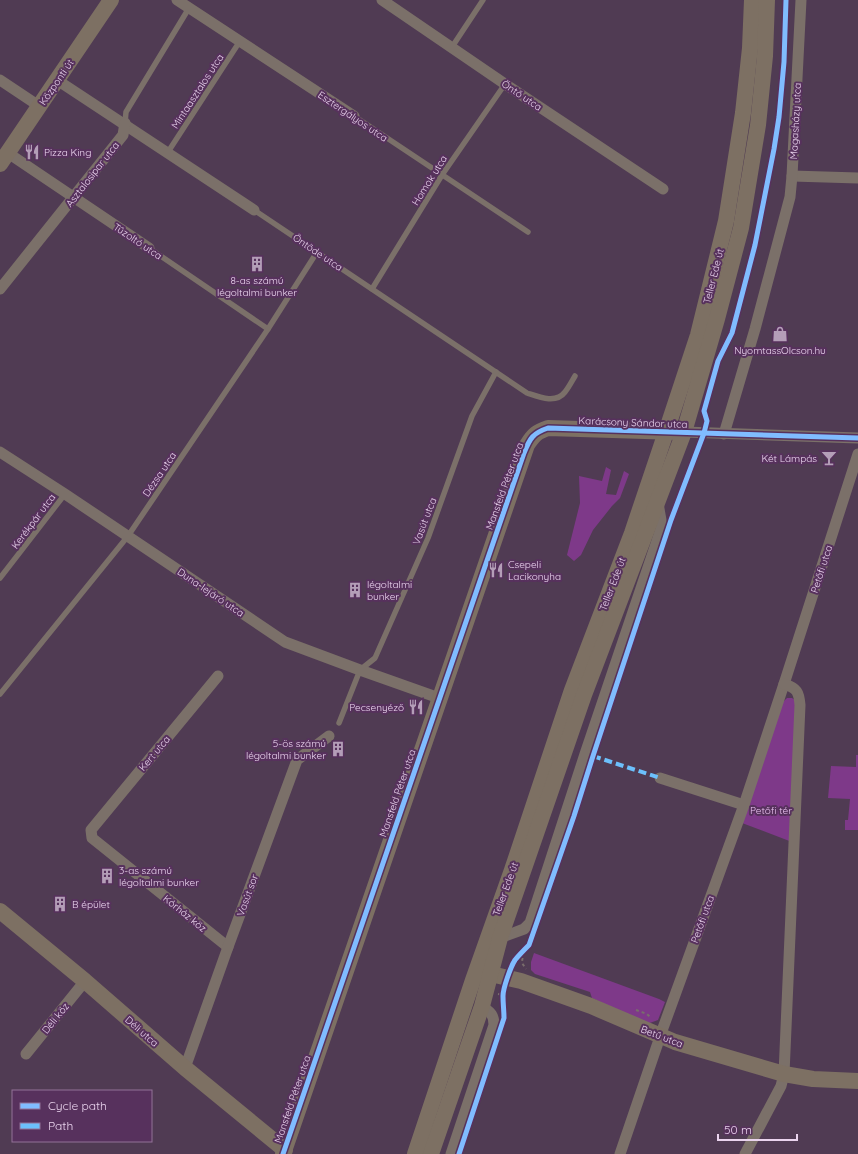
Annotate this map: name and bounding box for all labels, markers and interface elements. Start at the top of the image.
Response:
street label: Mintaasztalos utca [168,51,226,131]
street label: Központi út [36,56,77,108]
street label: Öntő utca [499,77,544,114]
street label: Magasházy utca [787,82,804,160]
street label: Esztergályos utca [315,88,390,145]
street label: Asztalosipar utca [63,139,122,210]
restaurant icon: Pizza King [23,143,41,161]
place label: Pizza King [44,146,91,159]
street label: Homok utca [409,153,450,208]
street label: Tűzoltó utca [111,220,165,262]
street label: Öntöde utca [290,231,345,274]
street label: Teller Ede út [700,247,727,305]
building icon: 8-as számú légoltalmi bunker [248,255,266,273]
place label: 8-as számú légoltalmi bunker [217,274,297,299]
shop icon: NyomtassOlcson.hu [771,325,789,343]
place label: NyomtassOlcson.hu [734,344,826,357]
street label: Karácsony Sándor utca [578,414,688,431]
street label: Mansfeld Péter utca [483,441,526,532]
street label: Dézsa utca [140,449,179,499]
bar icon: Két Lámpás [820,449,838,467]
place label: Két Lámpás [761,452,817,465]
street label: Kerékpár utca [8,491,58,551]
street label: Vasút utca [410,496,439,547]
street label: Petőfi utca [808,544,835,595]
street label: Teller Ede út [596,555,629,613]
place label: Csepeli Lacikonyha [508,558,561,583]
restaurant icon: Csepeli Lacikonyha [487,561,505,579]
street label: Duna-lejáró utca [175,565,247,620]
place label: légoltalmi bunker [367,578,412,603]
building icon: légoltalmi bunker [346,581,364,599]
restaurant icon: Pecsenyéző [407,698,425,716]
place label: Pecsenyéző [349,701,404,714]
street label: Kert utca [136,733,173,774]
place label: 5-ös számú légoltalmi bunker [246,737,326,762]
building icon: 5-ös számú légoltalmi bunker [329,740,347,758]
street label: Mansfeld Péter utca [376,748,419,839]
park label: Petőfi tér [750,804,792,817]
street label: Teller Ede út [490,860,521,918]
place label: 3-as számú légoltalmi bunker [119,864,199,889]
building icon: 3-as számú légoltalmi bunker [98,867,116,885]
street label: Vasút sor [234,872,261,918]
street label: Kórház köz [160,892,209,935]
street label: Petőfi utca [688,894,717,945]
building icon: B épület [51,895,69,913]
place label: B épület [72,898,110,911]
street label: Déli köz [39,1000,72,1036]
street label: Déli utca [122,1013,161,1050]
street label: Betű utca [639,1022,685,1050]
street label: Mansfeld Péter utca [271,1054,314,1145]
legend [12,1090,152,1142]
text: Cycle path [48,1098,107,1113]
scale bar [718,1116,797,1142]
text: Path [48,1118,73,1133]
text: 50 m [724,1122,752,1137]

